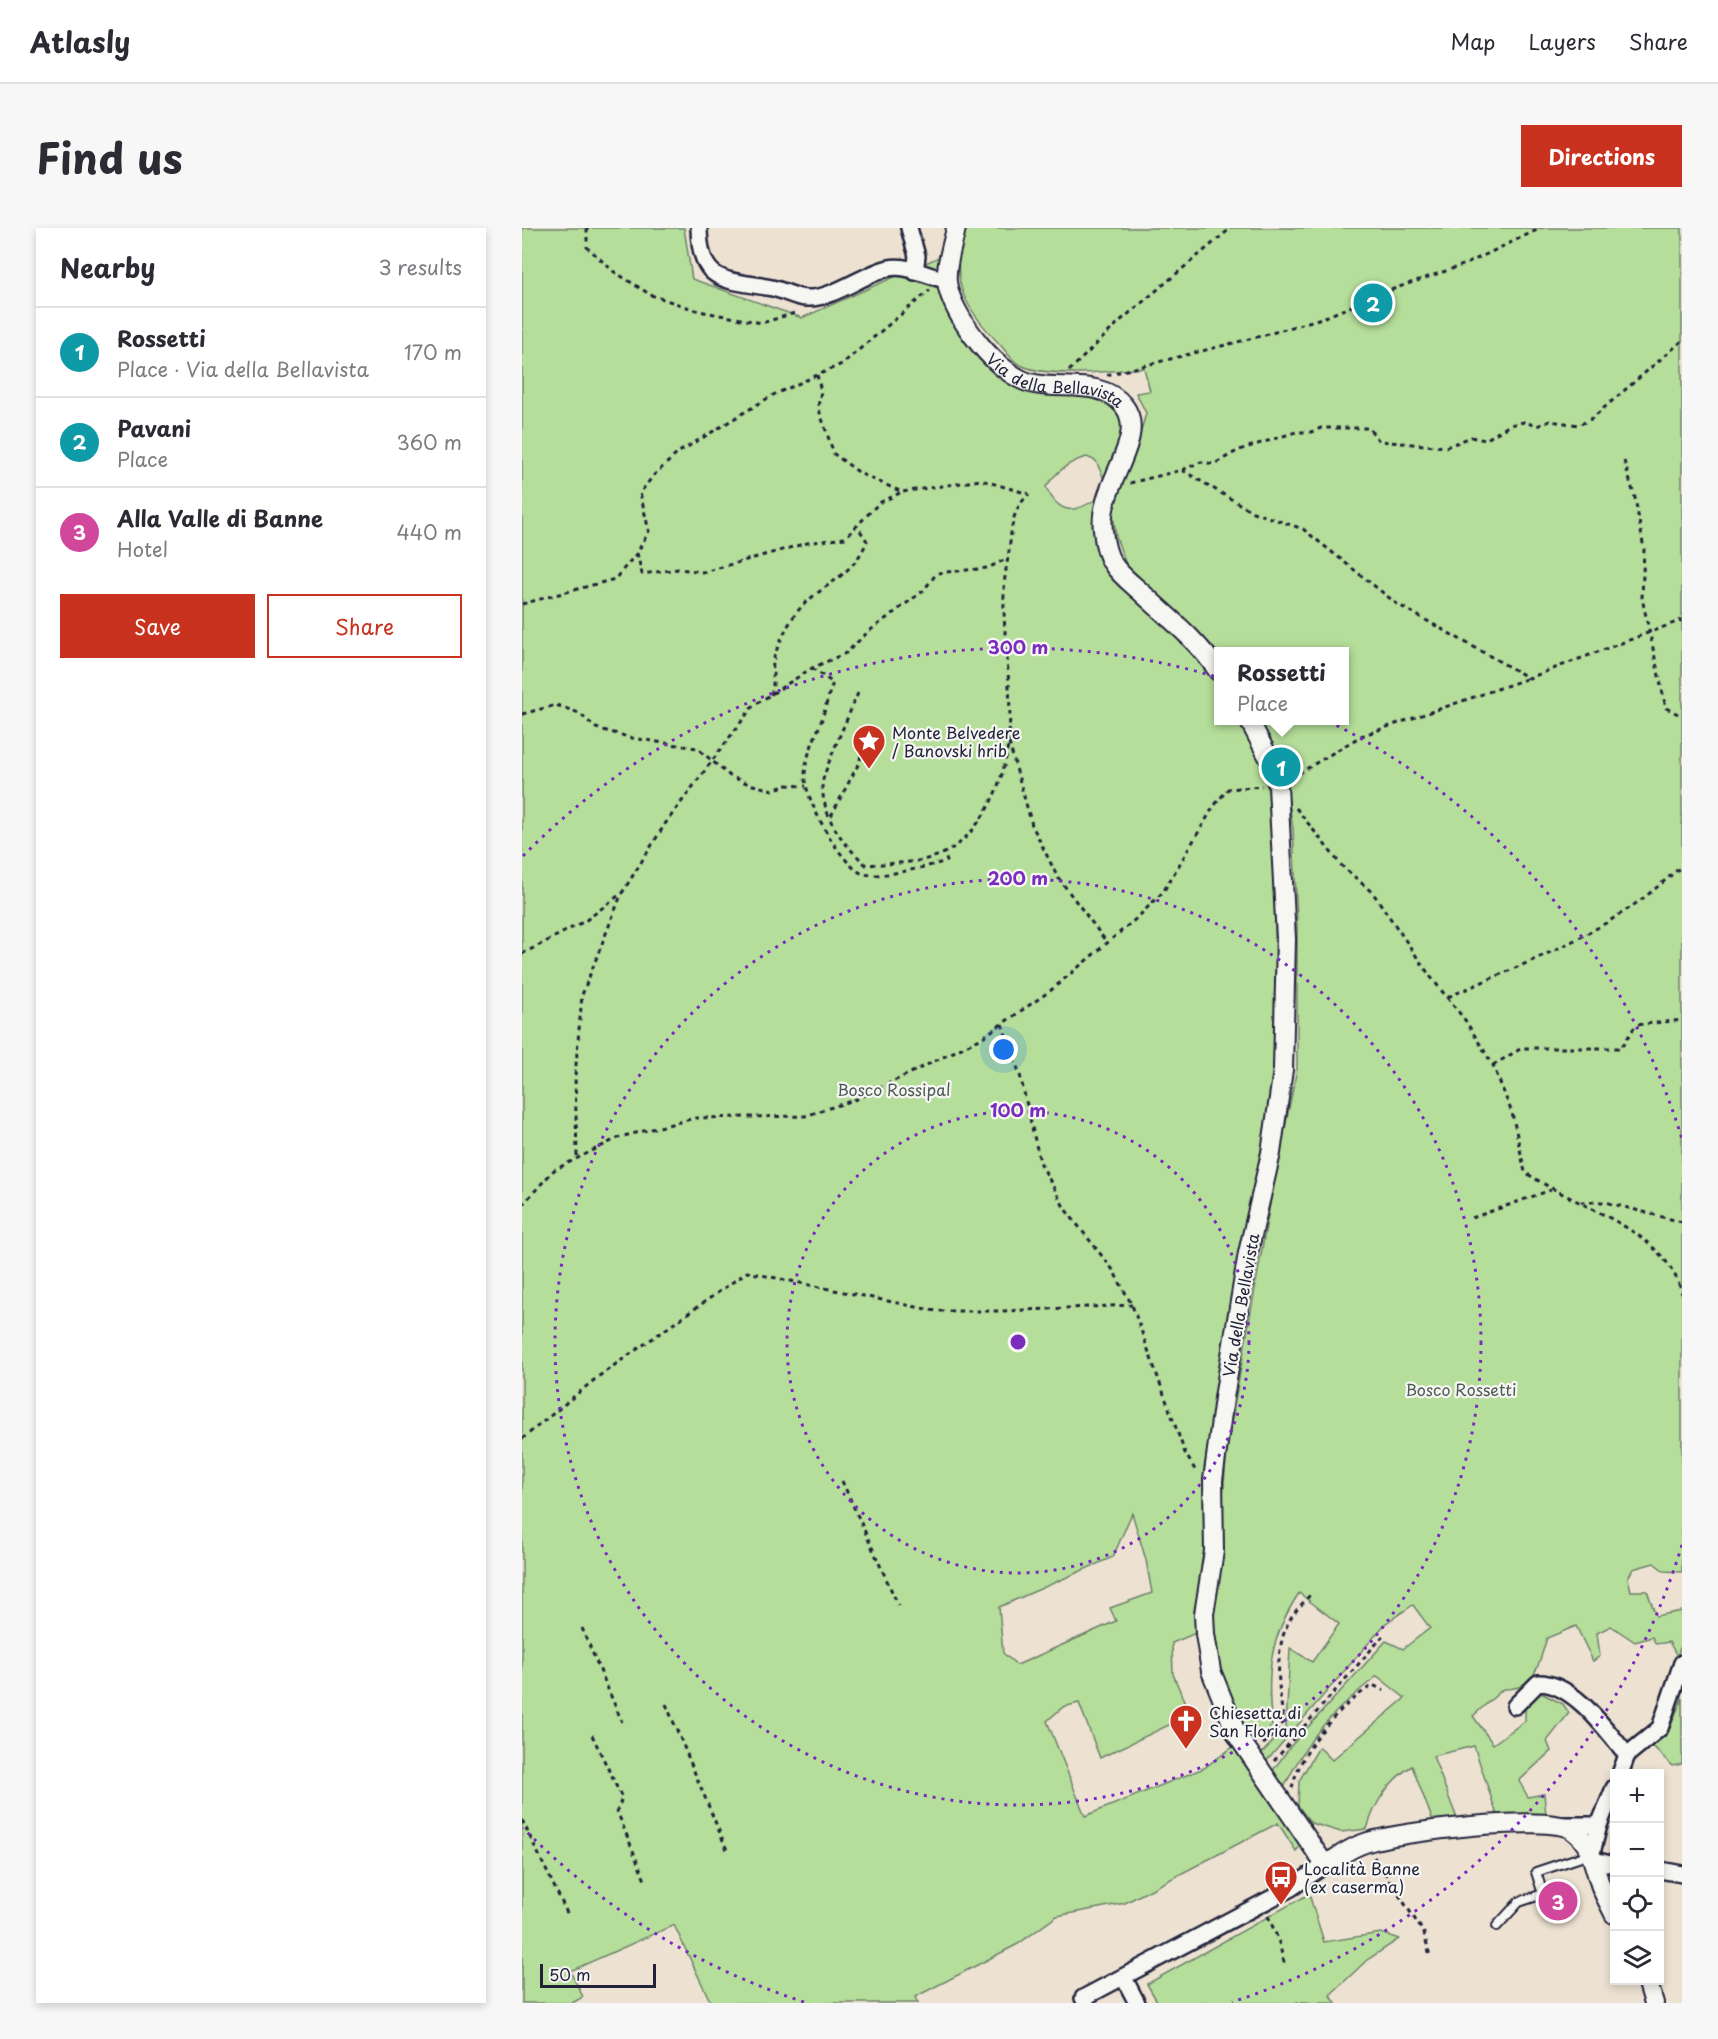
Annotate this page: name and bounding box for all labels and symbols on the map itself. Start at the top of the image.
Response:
pin: 2 [1354,280,1392,326]
street label: Via della Bellavista [981,347,1130,412]
text: 300 m [988,633,1048,660]
place label: Monte Belvedere / Banovski hrib [892,720,1021,762]
place icon: Monte Belvedere / Banovski hrib [851,723,887,770]
pin: 1 [1262,744,1300,790]
text: 200 m [988,864,1048,891]
your location [989,1035,1018,1064]
park label: Bosco Rossipal [837,1077,951,1101]
text: 100 m [990,1096,1046,1123]
street label: Via della Bellavista [1216,1231,1265,1379]
centre of rings [1008,1332,1028,1352]
park label: Bosco Rossetti [1406,1377,1516,1401]
place label: Chiesetta di San Floriano [1209,1700,1307,1742]
church icon: Chiesetta di San Floriano [1168,1703,1204,1750]
place label: Località Banne (ex caserma) [1304,1856,1420,1898]
bus stop icon: Località Banne (ex caserma) [1263,1859,1299,1906]
pin: 3 [1538,1878,1578,1924]
scale bar [540,1961,656,1988]

